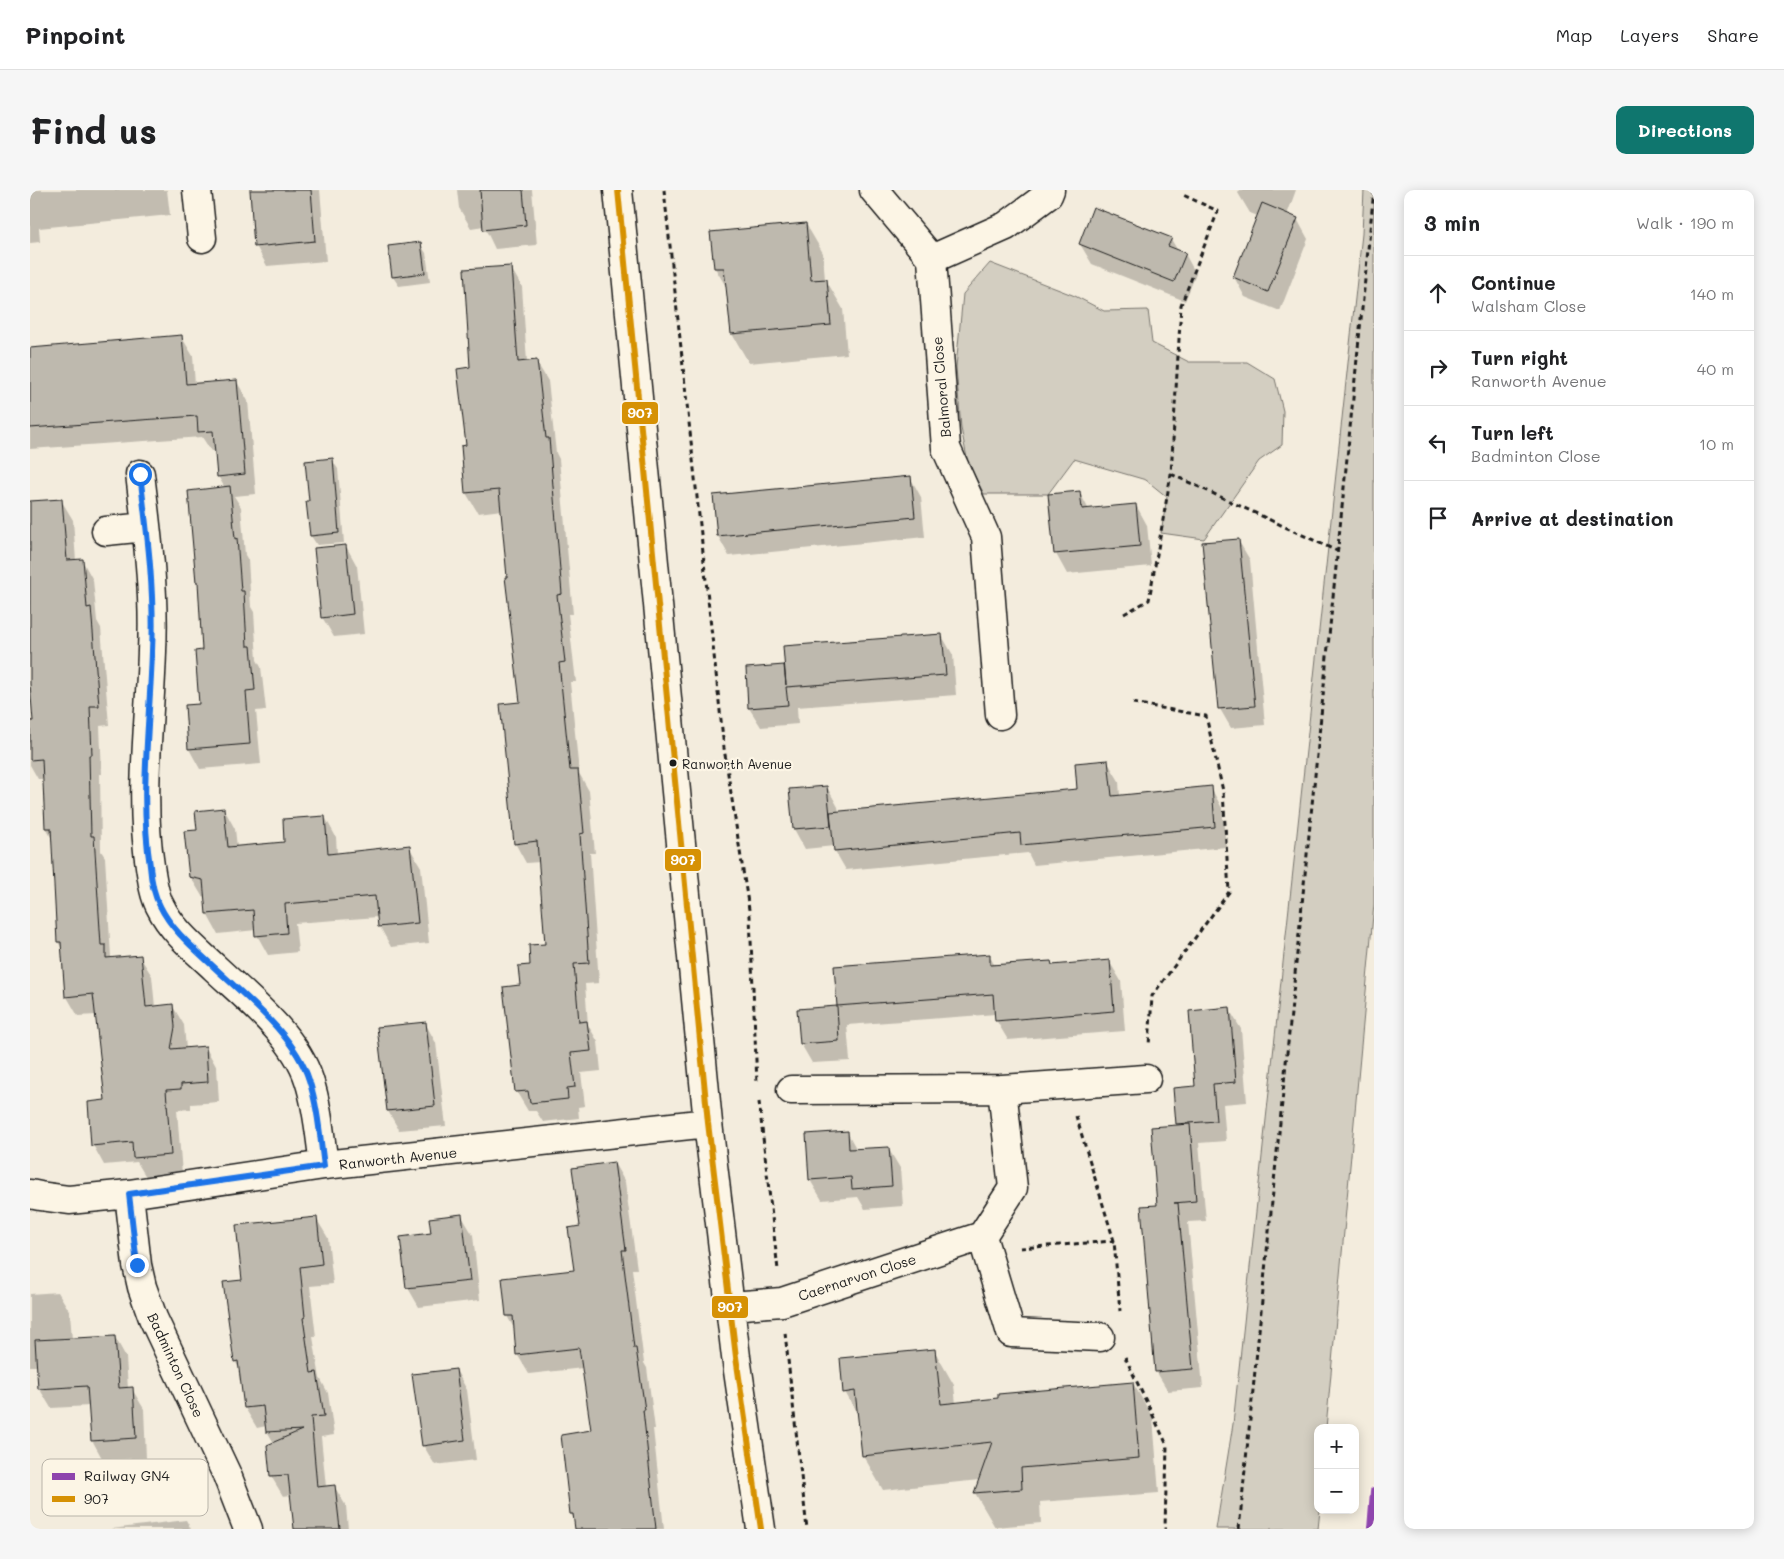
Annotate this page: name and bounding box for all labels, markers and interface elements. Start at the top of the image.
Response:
text: Pinpoint [25,19,126,50]
text: Map [1556,23,1592,47]
text: Layers [1620,23,1679,47]
text: Share [1707,23,1759,47]
button: Directions [1616,106,1754,154]
text: Find us [30,107,157,153]
text: 3 min [1424,209,1480,236]
text: Walk · 190 m [1636,212,1734,233]
text: Continue [1471,270,1556,295]
icon: ahead [1424,279,1452,307]
text: 140 m [1690,283,1734,304]
text: Walsham Close [1471,295,1586,316]
street label: Balmoral Close [927,336,955,438]
text: Turn right [1471,345,1568,370]
icon: right [1424,354,1452,382]
text: 40 m [1697,358,1734,379]
text: Ranworth Avenue [1471,370,1607,391]
line badge: 907 [621,401,659,425]
text: 907 [627,403,653,422]
text: Turn left [1471,420,1554,445]
icon: left [1424,429,1452,457]
text: 10 m [1699,433,1734,454]
text: Badminton Close [1471,445,1601,466]
route start [129,463,152,486]
icon: arrive [1424,504,1452,532]
text: Arrive at destination [1471,506,1674,531]
place label: Ranworth Avenue [682,755,792,772]
marker: Ranworth Avenue [668,758,678,768]
line badge: 907 [664,848,702,872]
text: 907 [670,850,696,869]
street label: Ranworth Avenue [338,1142,458,1174]
street label: Caernarvon Close [796,1249,918,1305]
route end [126,1254,149,1277]
line badge: 907 [711,1295,749,1319]
text: 907 [717,1297,743,1316]
street label: Badminton Close [143,1310,209,1420]
map controls [1314,1424,1359,1514]
button: + [1314,1424,1359,1469]
legend [42,1459,208,1516]
text: Railway GN4 [84,1466,171,1485]
button: − [1314,1469,1359,1514]
text: 907 [84,1489,109,1508]

